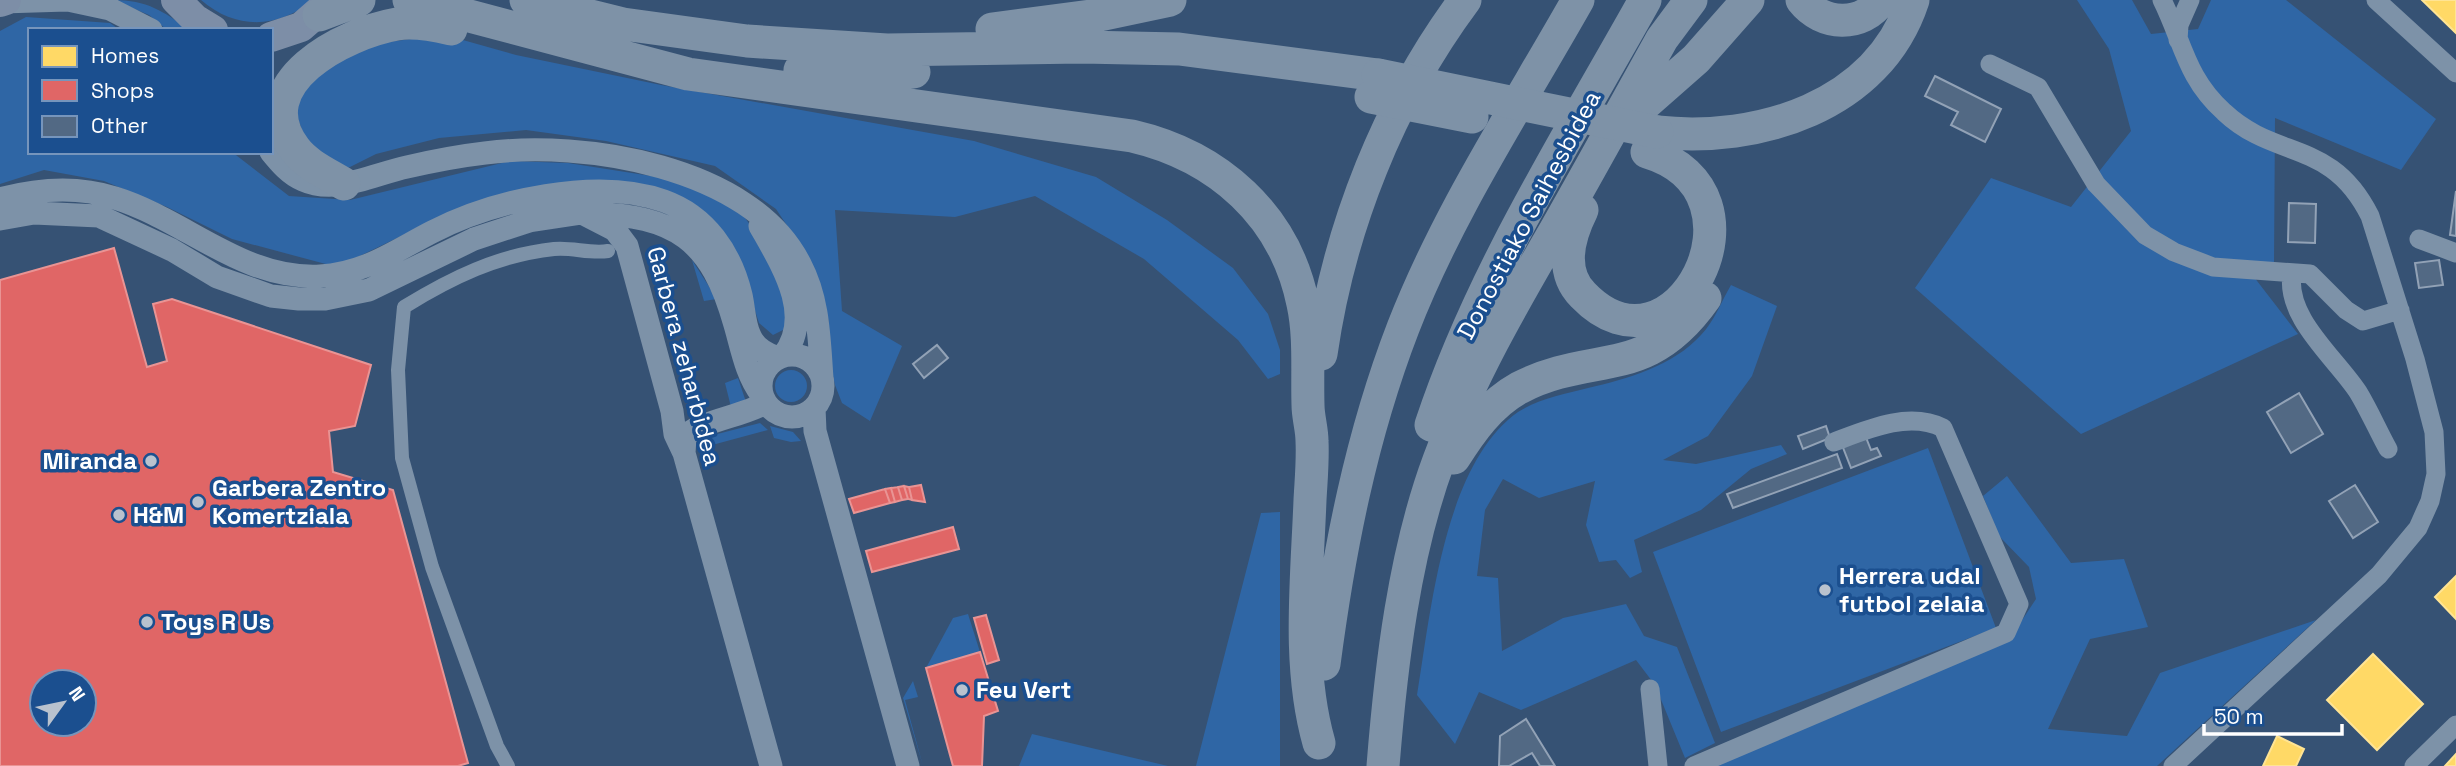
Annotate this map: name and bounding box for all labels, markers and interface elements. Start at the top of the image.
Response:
legend [28,28,273,154]
text: Homes [91,42,159,69]
text: Shops [91,77,154,104]
street label: Donostiako Saihesbidea [1450,85,1607,345]
text: Other [91,112,148,139]
street label: Garbera zeharbidea [640,243,729,469]
place label: Miranda [42,445,137,476]
marker: Miranda [143,453,159,469]
place label: Garbera Zentro Komertziala [212,472,386,531]
marker: Garbera Zentro Komertziala [190,494,206,510]
place label: H&M [133,499,184,530]
marker: H&M [111,507,127,523]
place label: Herrera udal futbol zelaia [1839,560,1984,619]
marker: Herrera udal futbol zelaia [1817,582,1833,598]
place label: Toys R Us [161,606,271,637]
marker: Toys R Us [139,614,155,630]
north arrow [28,668,98,738]
place label: Feu Vert [976,674,1072,705]
text: N [63,682,91,706]
marker: Feu Vert [954,682,970,698]
scale bar [2204,692,2342,736]
text: 50 m [2214,703,2264,730]

